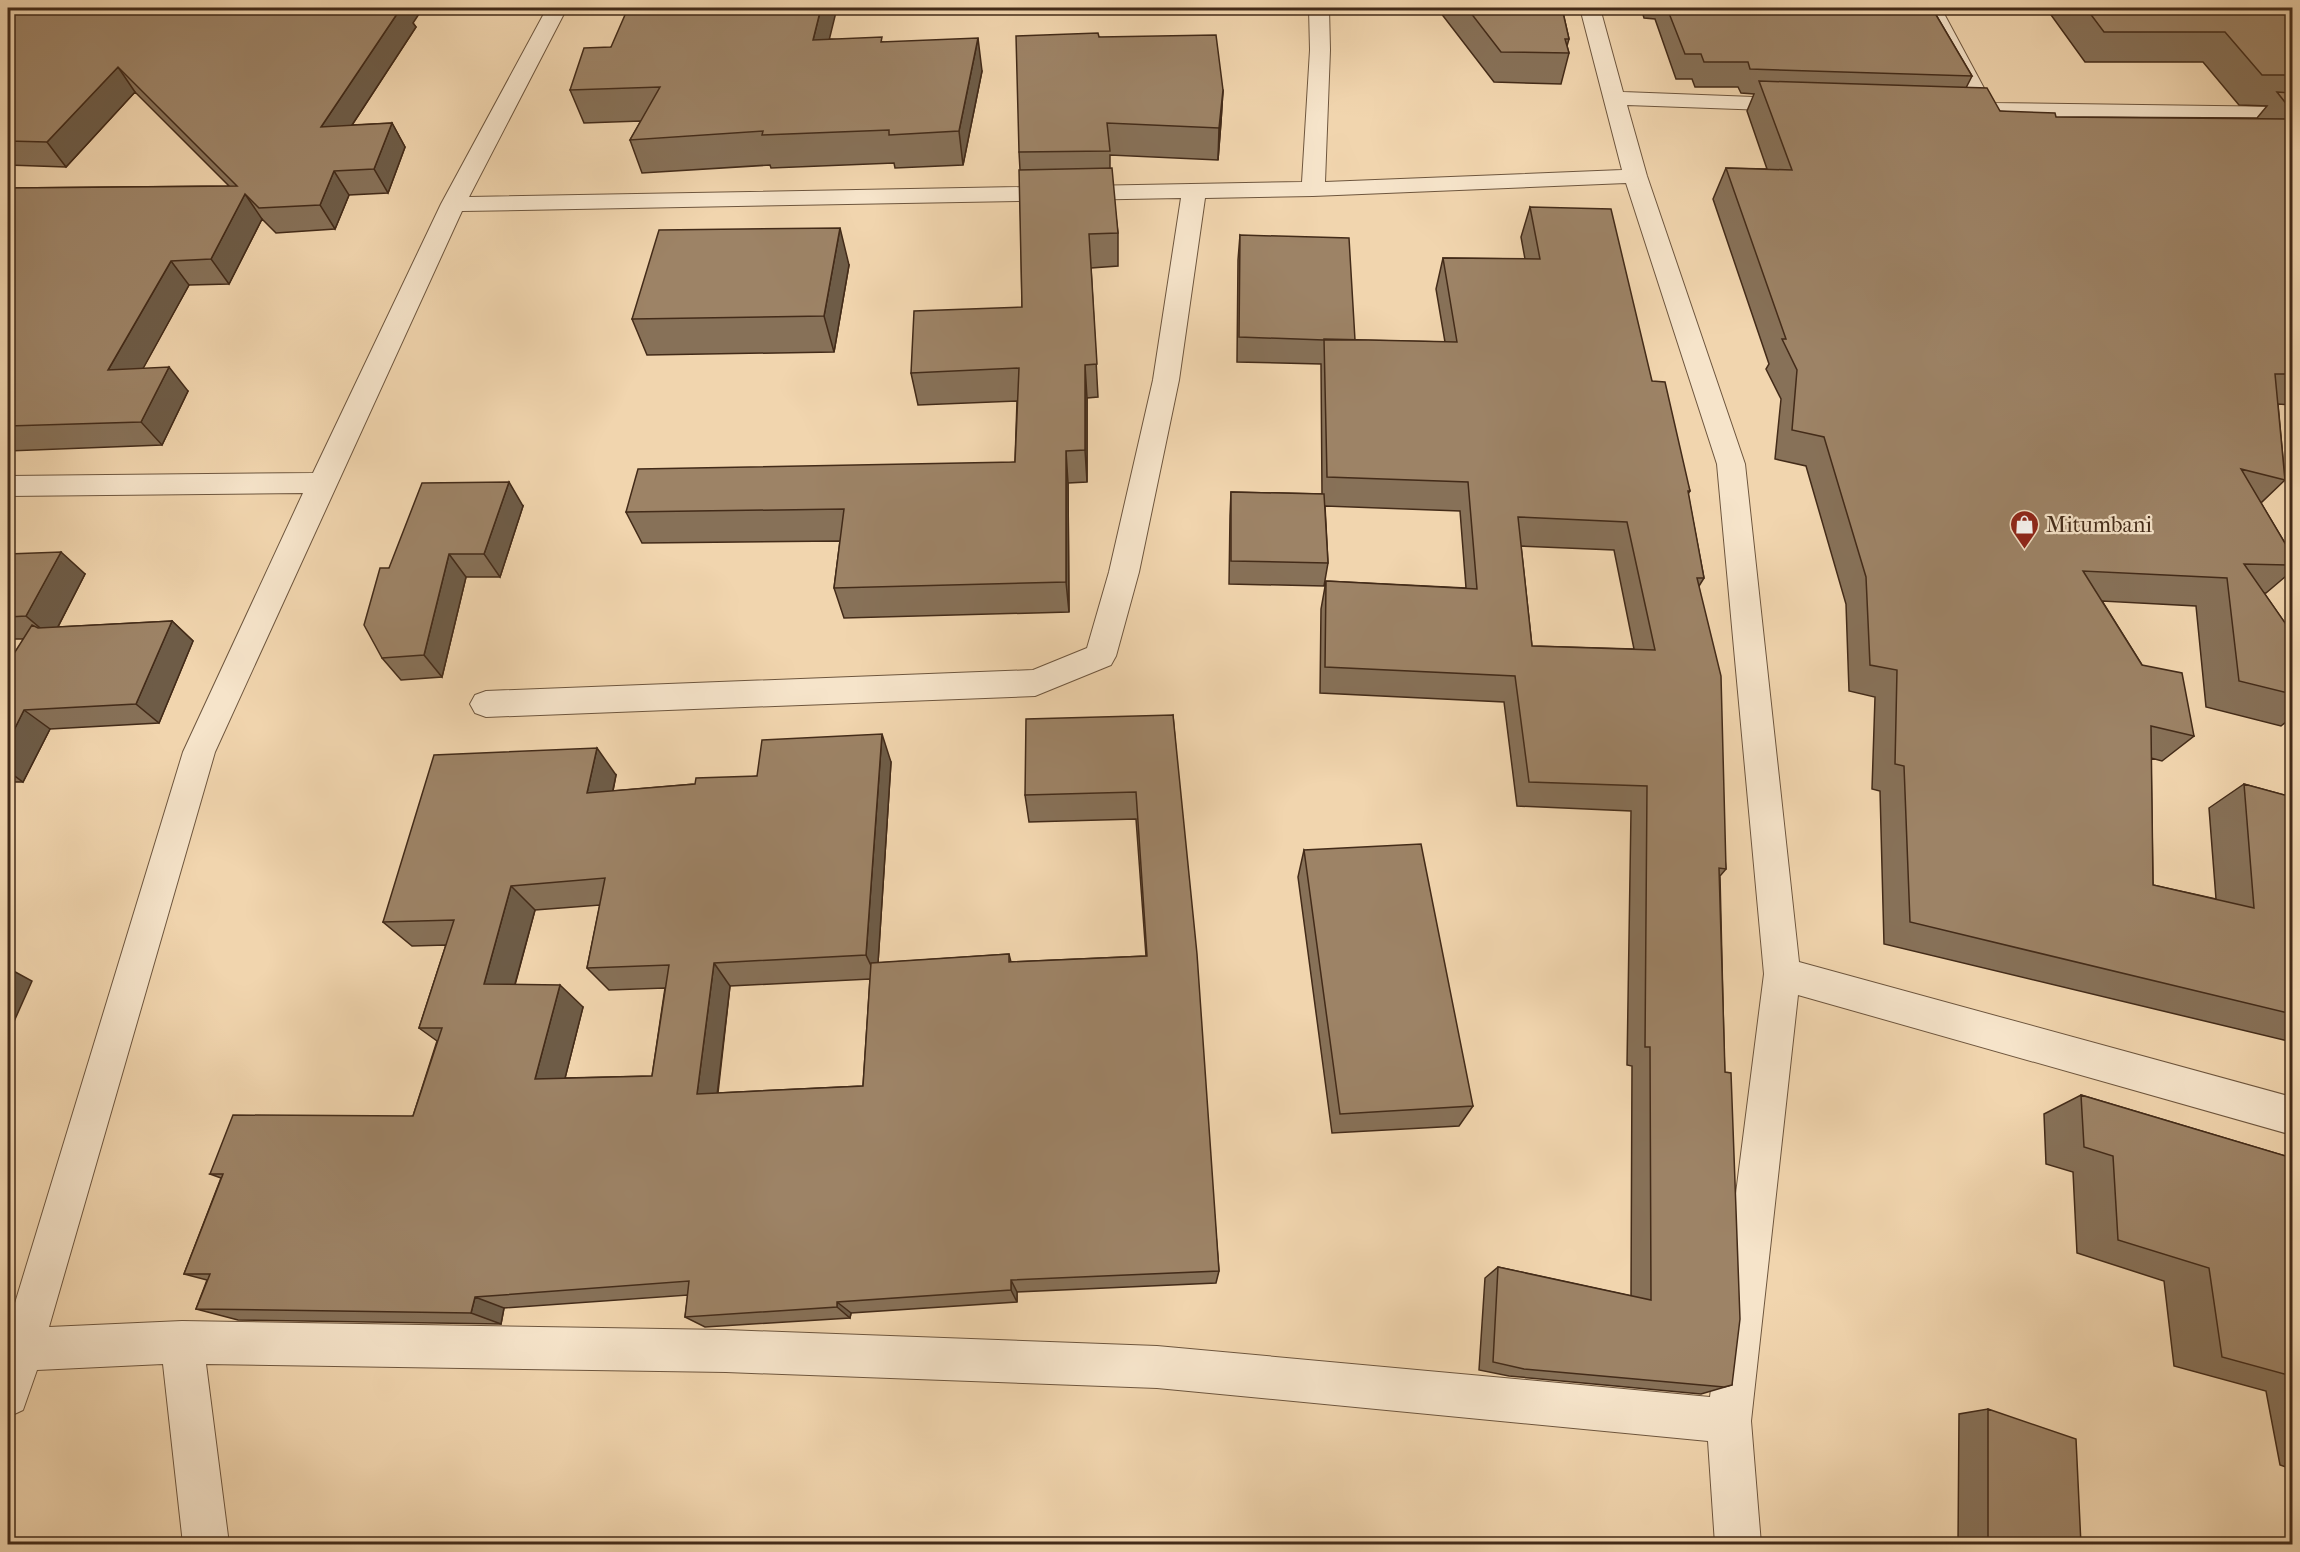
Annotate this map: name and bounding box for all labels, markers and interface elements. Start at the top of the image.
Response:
shop icon: Mitumbani [2009,508,2041,550]
place label: Mitumbani [2046,512,2152,538]

